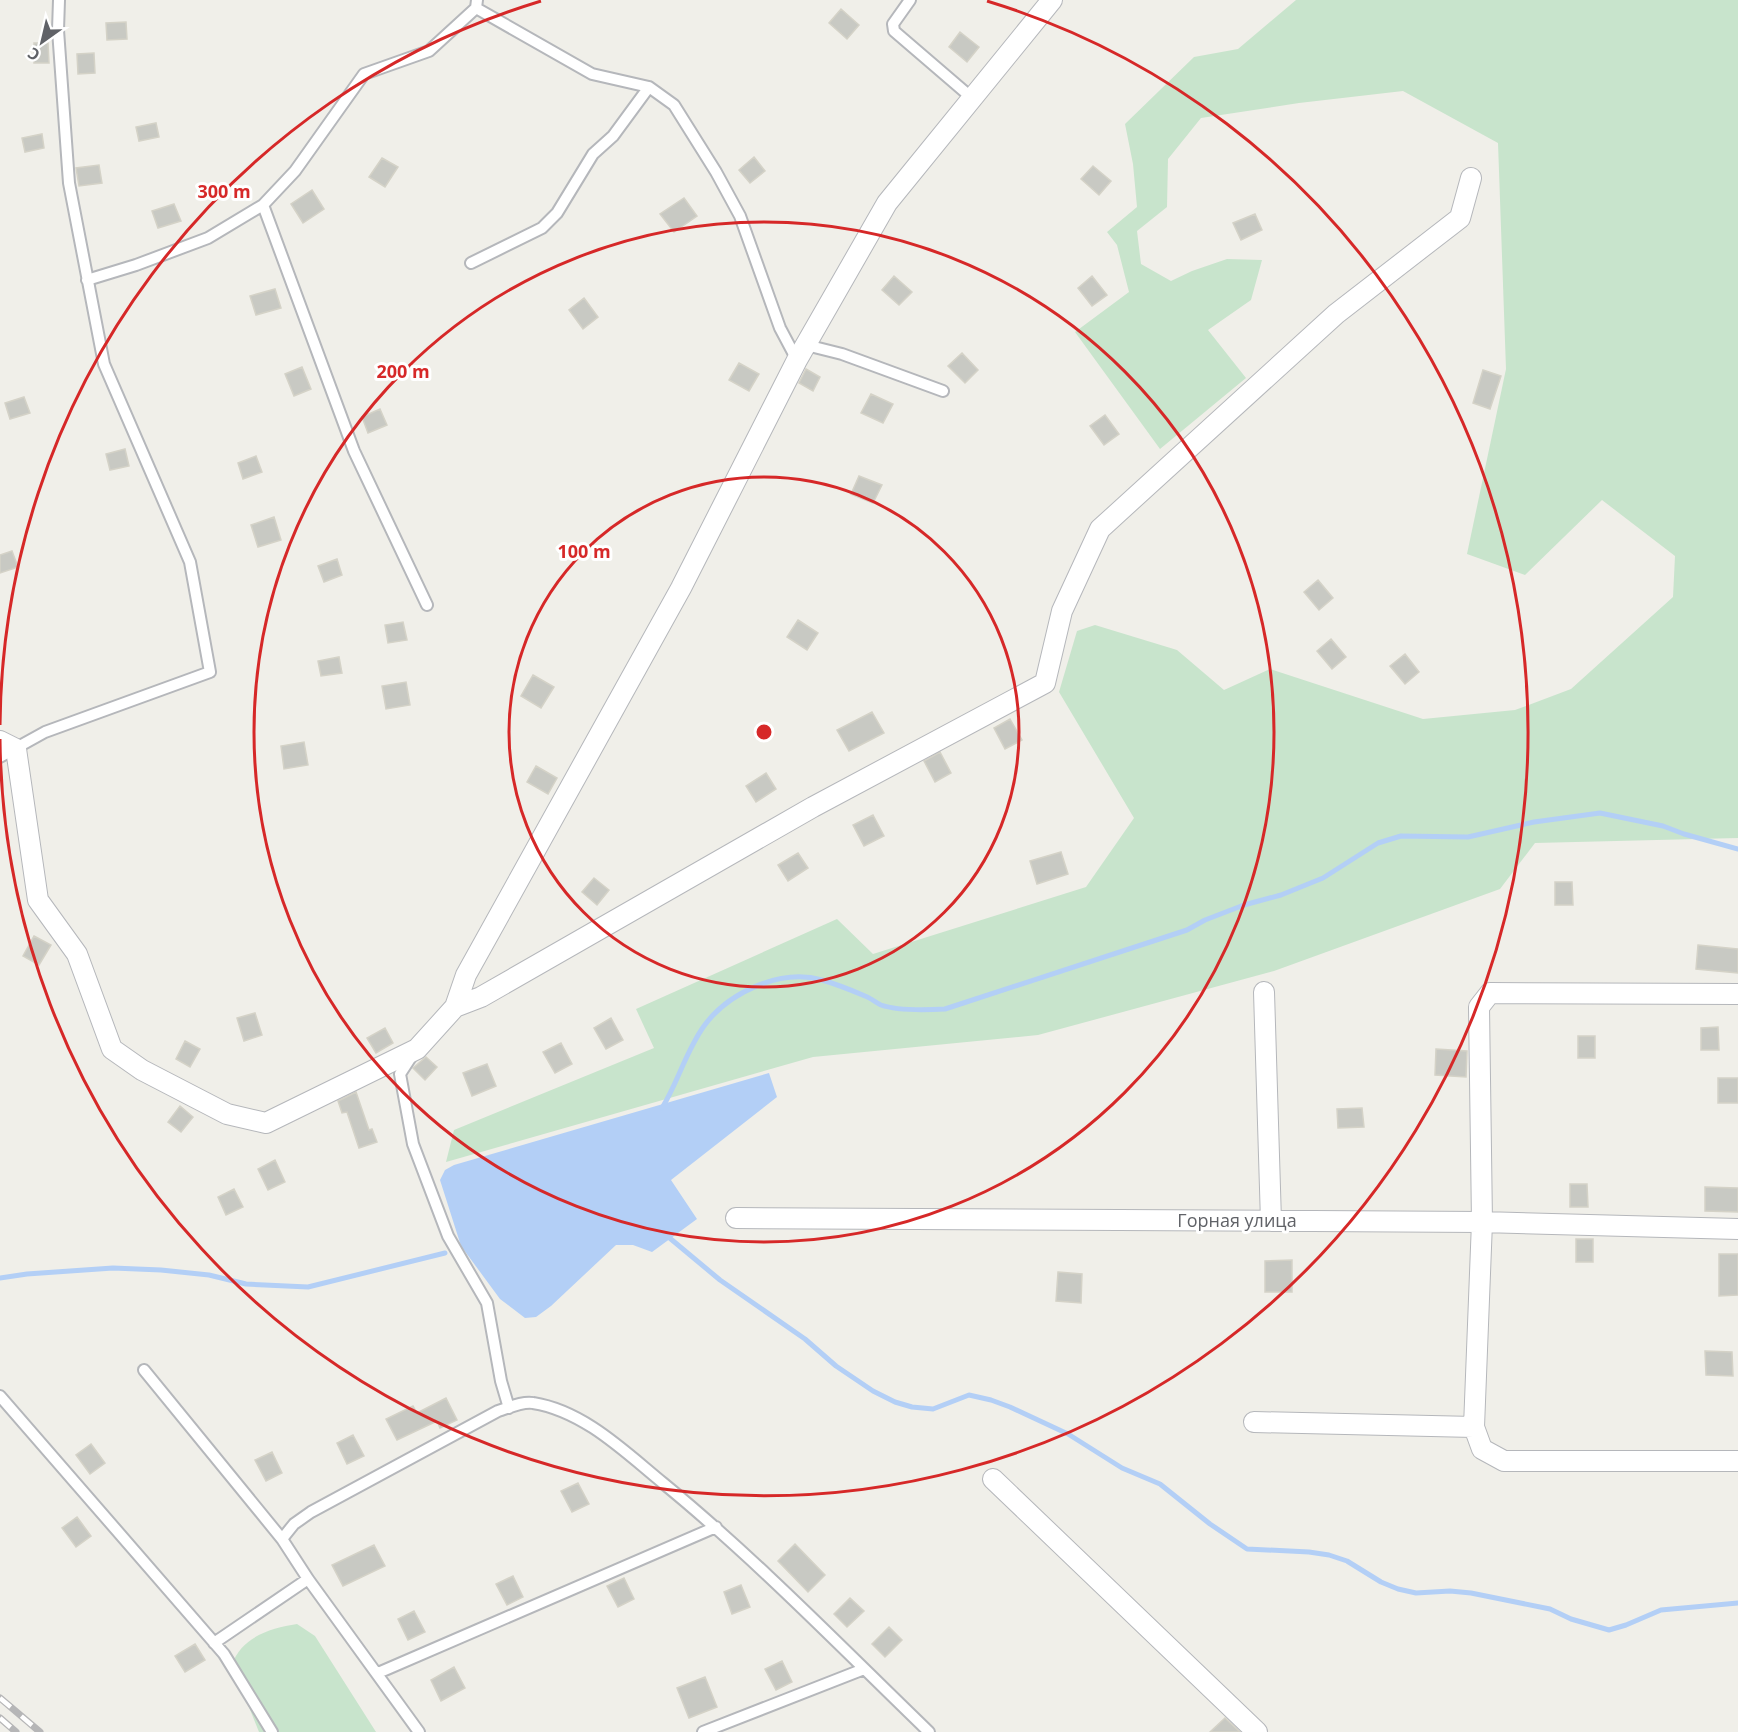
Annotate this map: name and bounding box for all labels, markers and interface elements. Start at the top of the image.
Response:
north arrow [12,12,72,72]
text: С [23,42,44,66]
text: 300 m [197,179,251,203]
text: 200 m [376,359,430,383]
text: 100 m [557,539,611,563]
centre of rings [754,722,774,742]
street label: Горная улица [1177,1208,1297,1232]

